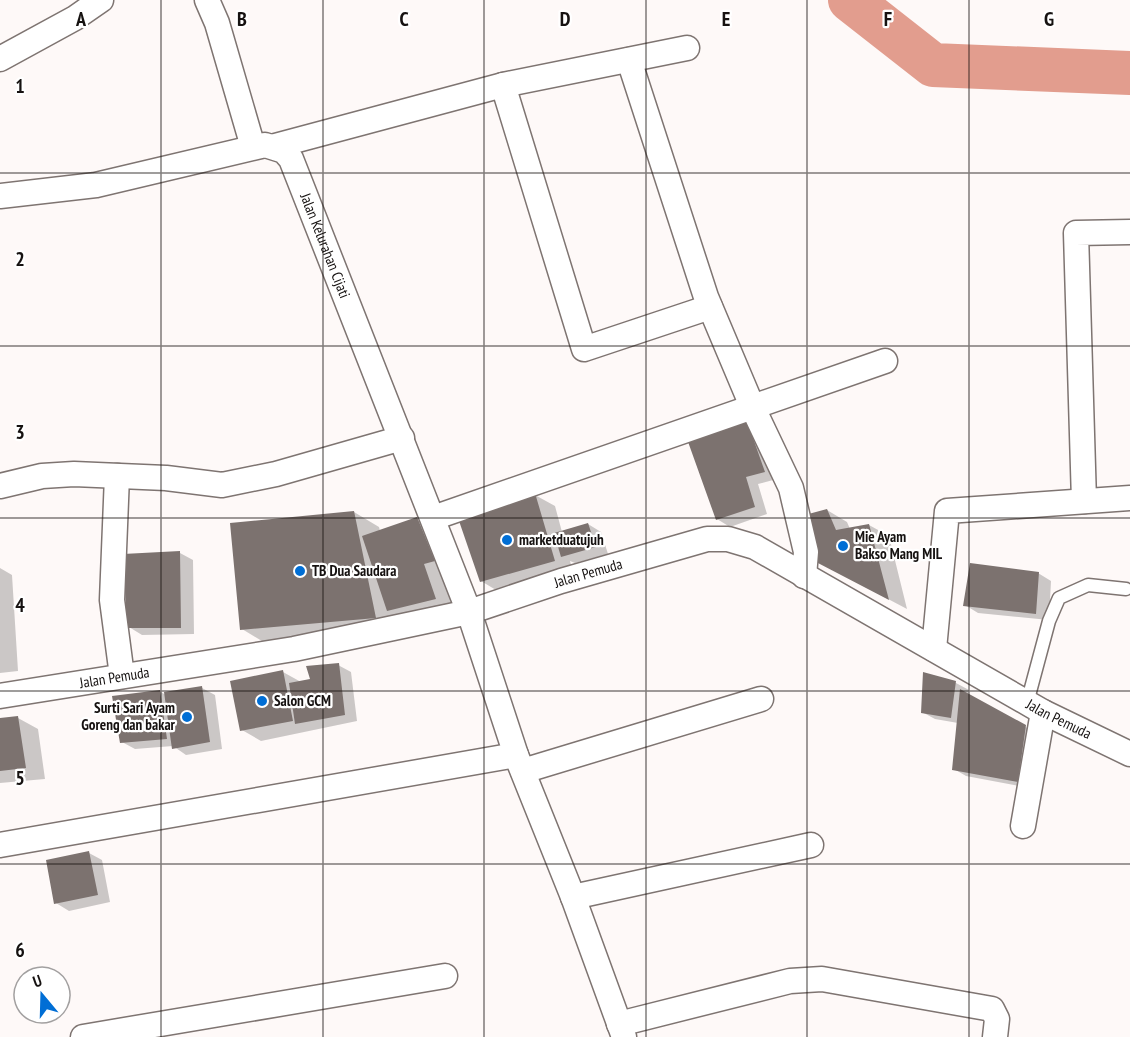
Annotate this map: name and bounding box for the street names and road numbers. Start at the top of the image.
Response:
street label: Jalan Kelurahan Cijati [296,189,355,301]
street label: Jalan Pemuda [550,554,624,592]
street label: Jalan Pemuda [77,662,151,692]
street label: Jalan Pemuda [1022,694,1095,743]

